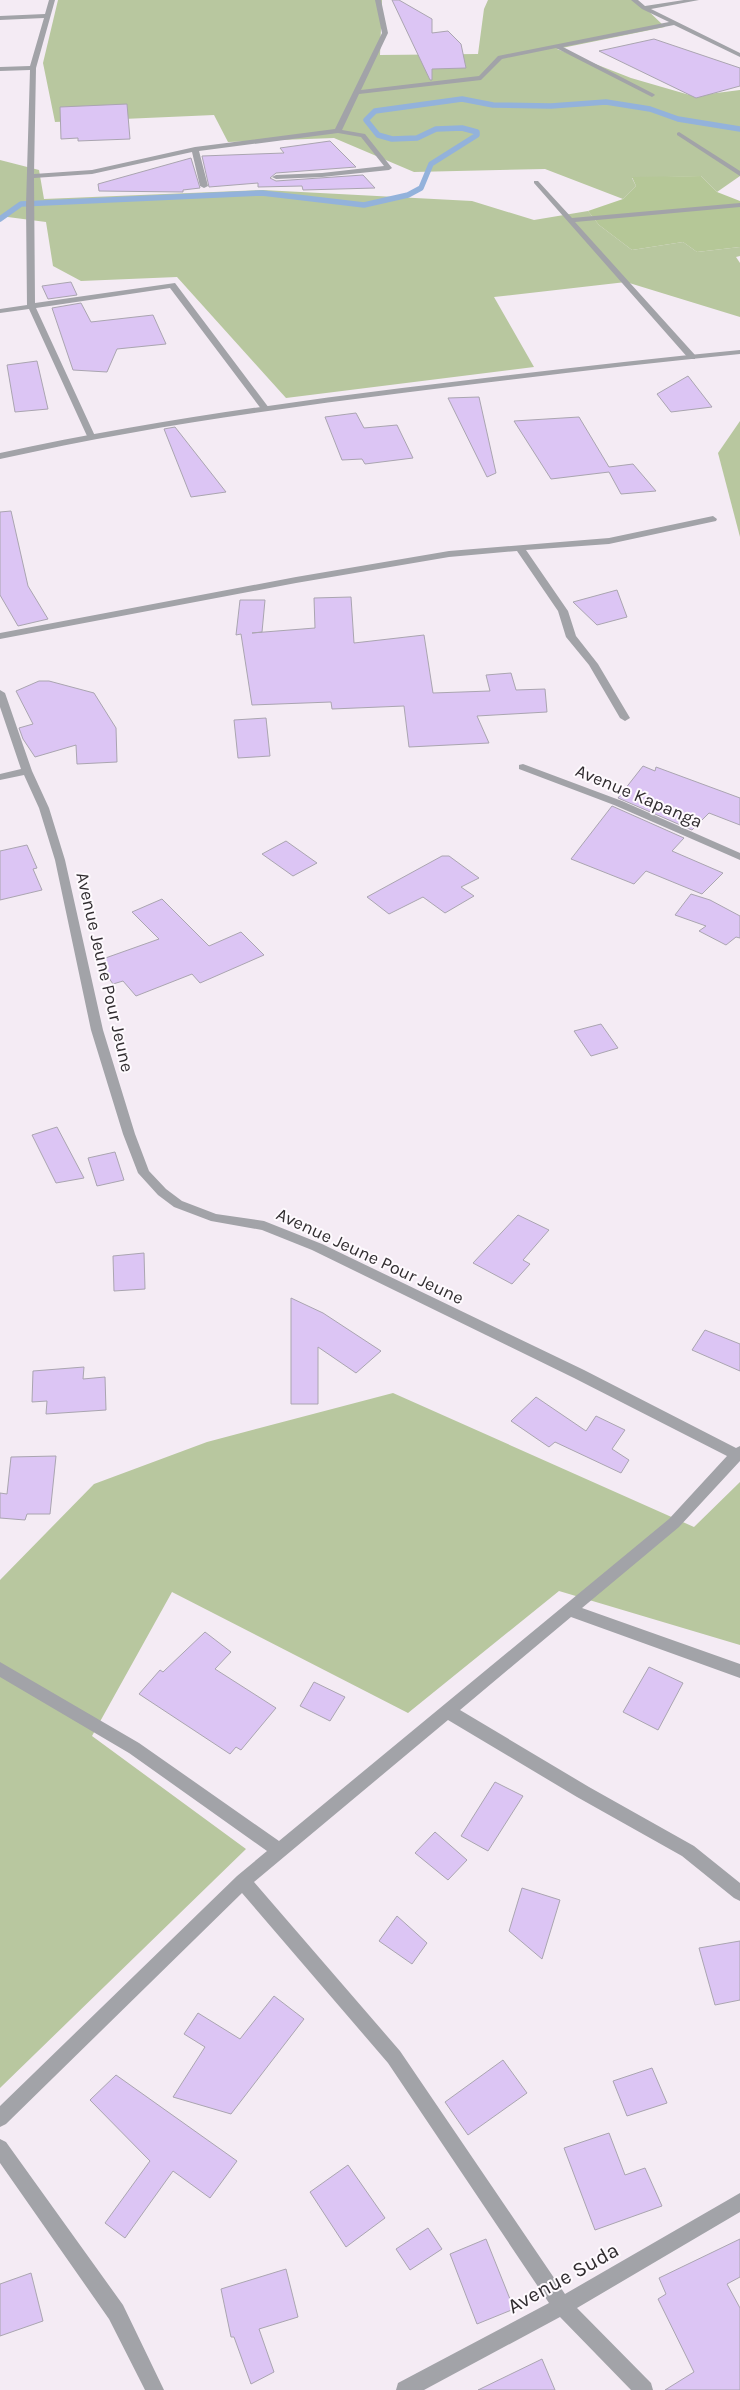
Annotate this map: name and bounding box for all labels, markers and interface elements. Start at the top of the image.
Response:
street label: Avenue Kapanga [572,759,706,833]
street label: Avenue Jeune Pour Jeune [71,870,139,1074]
street label: Avenue Jeune Pour Jeune [273,1203,467,1309]
street label: Avenue Suda [503,2238,623,2318]

